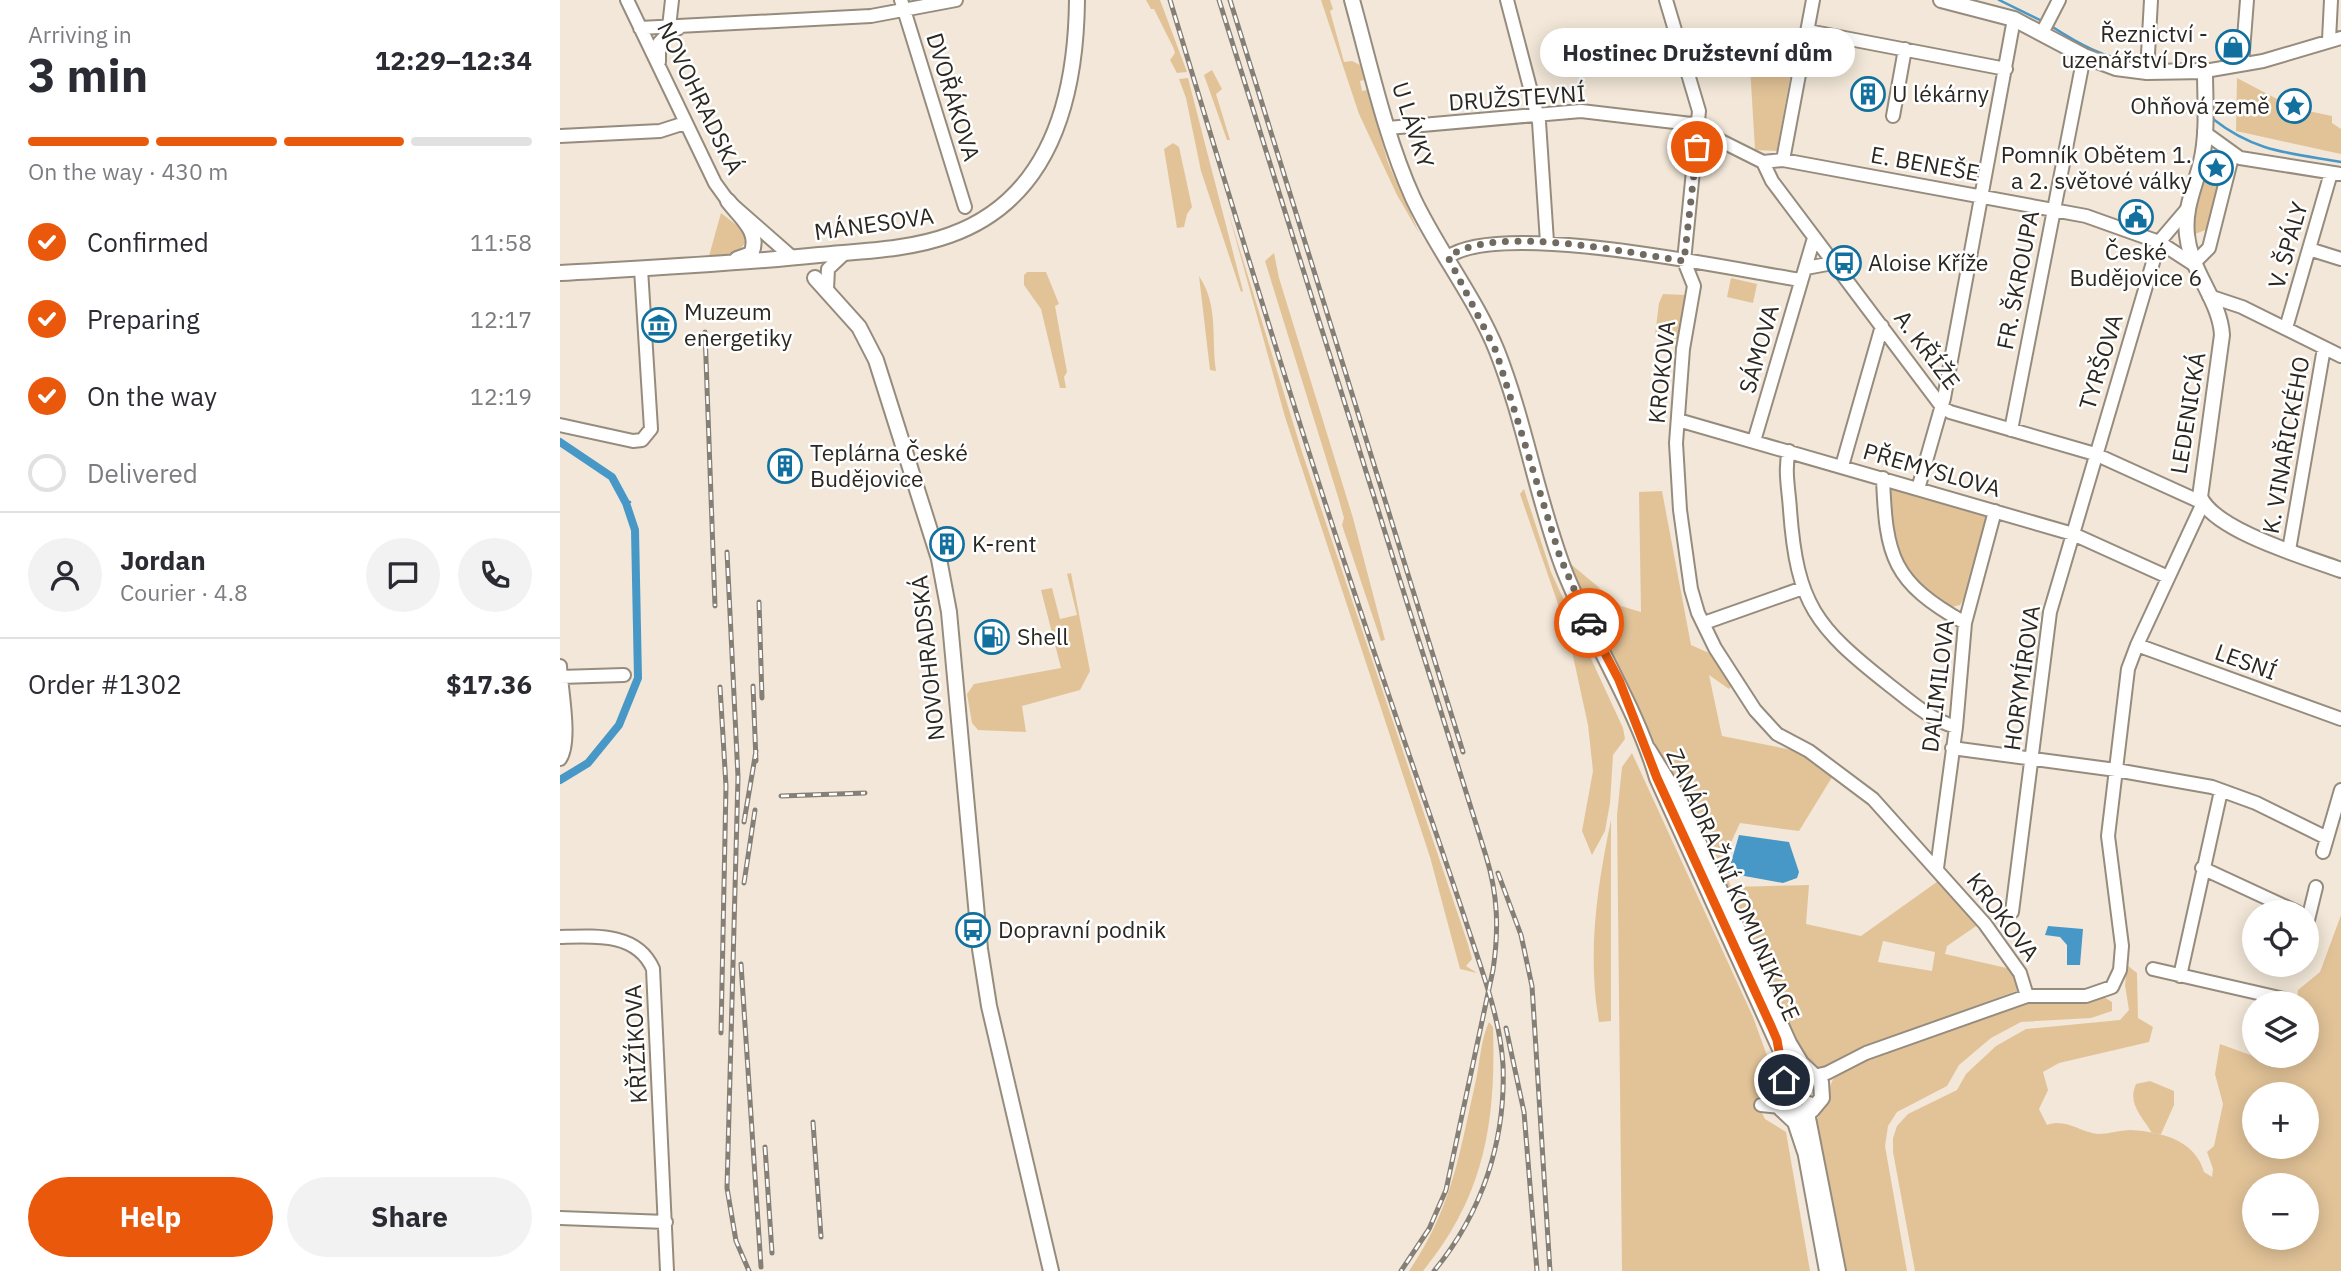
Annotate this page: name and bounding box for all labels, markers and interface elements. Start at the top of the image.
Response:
street label: NOVOHRADSKÁ [651,16,751,179]
place label: Řeznictví - uzenářství Drs [2061,18,2208,74]
text: Arriving in [28,19,132,49]
callout: Hostinec Družstevní dům [1539,28,1854,77]
shop icon: Řeznictví - uzenářství Drs [2214,28,2252,66]
street label: DVOŘÁKOVA [920,29,988,165]
text: Hostinec Družstevní dům [1562,37,1833,67]
text: 12:29–12:34 [375,43,532,77]
text: 3 min [28,45,148,105]
building icon: U lékárny [1849,75,1887,113]
street label: DRUŽSTEVNÍ [1447,77,1587,117]
street label: U LÁVKY [1386,78,1442,172]
place label: U lékárny [1892,78,1990,108]
place icon: Ohňová země [2275,87,2313,125]
place label: Ohňová země [2130,90,2270,120]
pin [1667,117,1727,177]
icon: bag [1678,128,1716,166]
street label: E. BENEŠE [1868,139,1982,187]
place label: Pomník Obětem 1. a 2. světové války [2001,139,2193,195]
place icon: Pomník Obětem 1. a 2. světové války [2197,149,2235,187]
text: On the way · 430 m [28,156,228,186]
public building icon: České Budějovice 6 [2117,198,2155,236]
street label: V. ŠPÁLY [2260,198,2314,292]
street label: MÁNESOVA [812,200,936,246]
street label: FR. ŠKROUPA [1989,207,2045,352]
icon: check [28,223,66,261]
text: Confirmed [87,225,209,259]
text: 11:58 [470,227,532,257]
place label: České Budějovice 6 [2070,236,2202,292]
bus stop icon: Aloise Kříže [1825,244,1863,282]
place label: Aloise Kříže [1868,247,1989,277]
place label: Muzeum energetiky [684,296,793,352]
icon: check [28,300,66,338]
street label: SÁMOVA [1731,301,1785,396]
text: Preparing [87,302,200,336]
text: 12:17 [470,304,532,334]
street label: A. KŘÍŽE [1888,304,1967,395]
museum icon: Muzeum energetiky [640,306,678,344]
street label: TYRŠOVA [2071,310,2129,413]
street label: KROKOVA [1641,319,1681,425]
street label: LEDENICKÁ [2163,350,2211,476]
street label: K. VINAŘICKÉHO [2255,354,2315,536]
icon: check [28,377,66,415]
text: On the way [87,379,217,413]
text: 12:19 [470,381,532,411]
street label: PŘEMYSLOVA [1860,435,2005,503]
place label: Teplárna České Budějovice [810,437,968,493]
building icon: Teplárna České Budějovice [766,447,804,485]
text: Delivered [87,456,198,490]
building icon: K-rent [928,525,966,563]
place label: K-rent [972,528,1037,558]
button: person [28,538,102,612]
button: chat [366,538,440,612]
button: phone [458,538,532,612]
text: Jordan [120,543,206,577]
street label: NOVOHRADSKÁ [903,574,951,742]
text: Courier · 4.8 [120,577,248,607]
courier [1554,588,1624,658]
street label: HORYMÍROVA [1996,603,2046,752]
icon: car [1570,604,1608,642]
fuel station icon: Shell [973,618,1011,656]
street label: DALIMILOVA [1914,618,1960,754]
place label: Shell [1017,621,1068,651]
street label: LESNÍ [2211,636,2281,686]
text: Order #1302 [28,667,182,701]
text: $17.36 [446,667,532,701]
street label: ZANÁDRAŽNÍ KOMUNIKACE [1660,744,1808,1025]
street label: KROKOVA [1961,866,2047,967]
map controls [2242,900,2319,1250]
button: locate [2242,900,2319,977]
bus stop icon: Dopravní podnik [954,911,992,949]
place label: Dopravní podnik [998,914,1166,944]
street label: KŘIŽÍKOVA [617,984,653,1104]
button: layers [2242,991,2319,1068]
pin [1754,1050,1814,1110]
icon: home [1765,1061,1803,1099]
button: + [2242,1082,2319,1159]
button: − [2242,1173,2319,1250]
button: Help [28,1177,273,1257]
button: Share [287,1177,532,1257]

